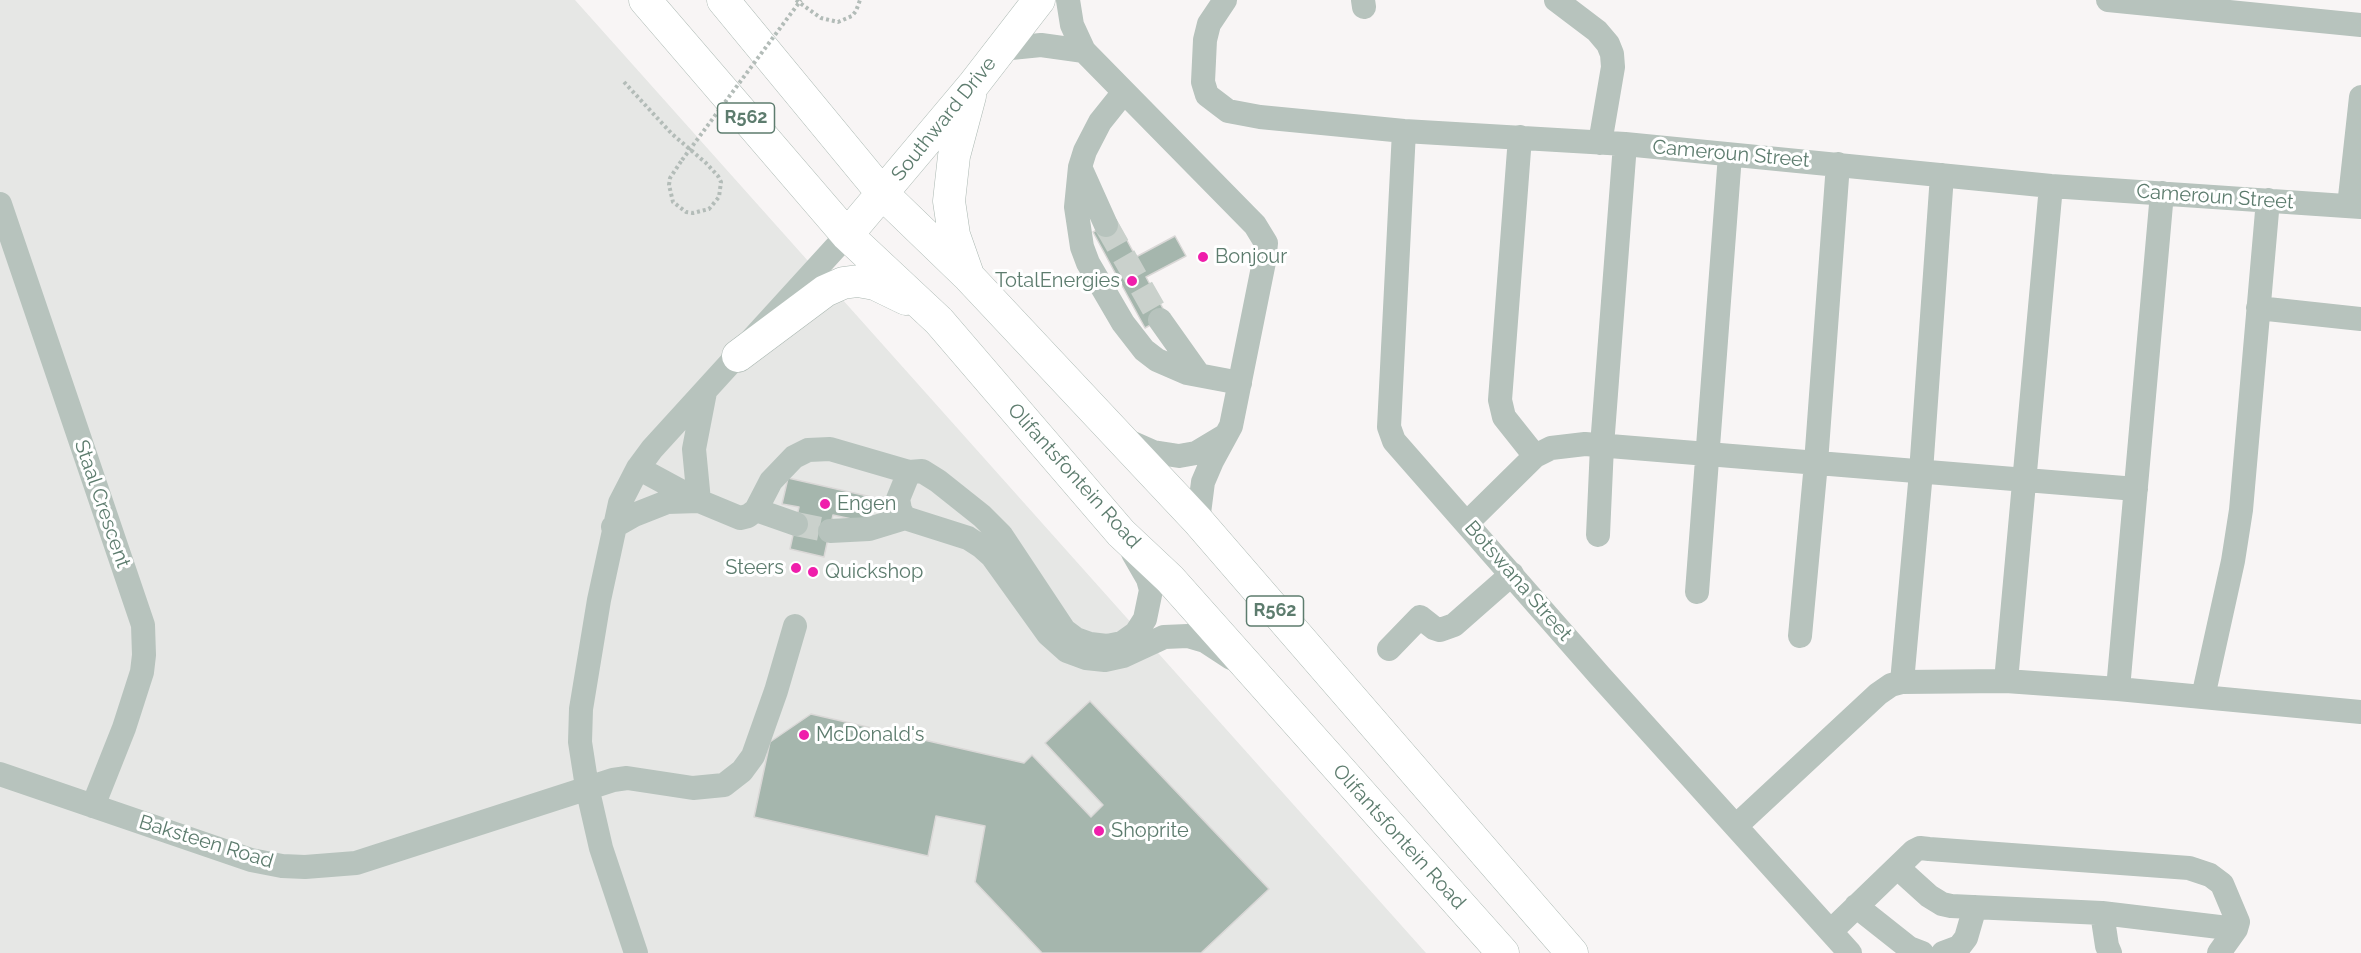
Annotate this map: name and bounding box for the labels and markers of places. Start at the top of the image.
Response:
place label: Bonjour [1215,245,1287,269]
marker: Bonjour [1196,250,1210,264]
place label: TotalEnergies [995,269,1120,293]
marker: TotalEnergies [1125,274,1139,288]
place label: Engen [837,492,896,516]
marker: Engen [818,497,832,511]
place label: Steers [725,556,784,580]
place label: Quickshop [825,560,923,584]
marker: Steers [789,561,803,575]
marker: Quickshop [806,565,820,579]
place label: McDonald's [816,723,924,747]
marker: McDonald's [797,728,811,742]
place label: Shoprite [1111,819,1189,843]
marker: Shoprite [1092,824,1106,838]

